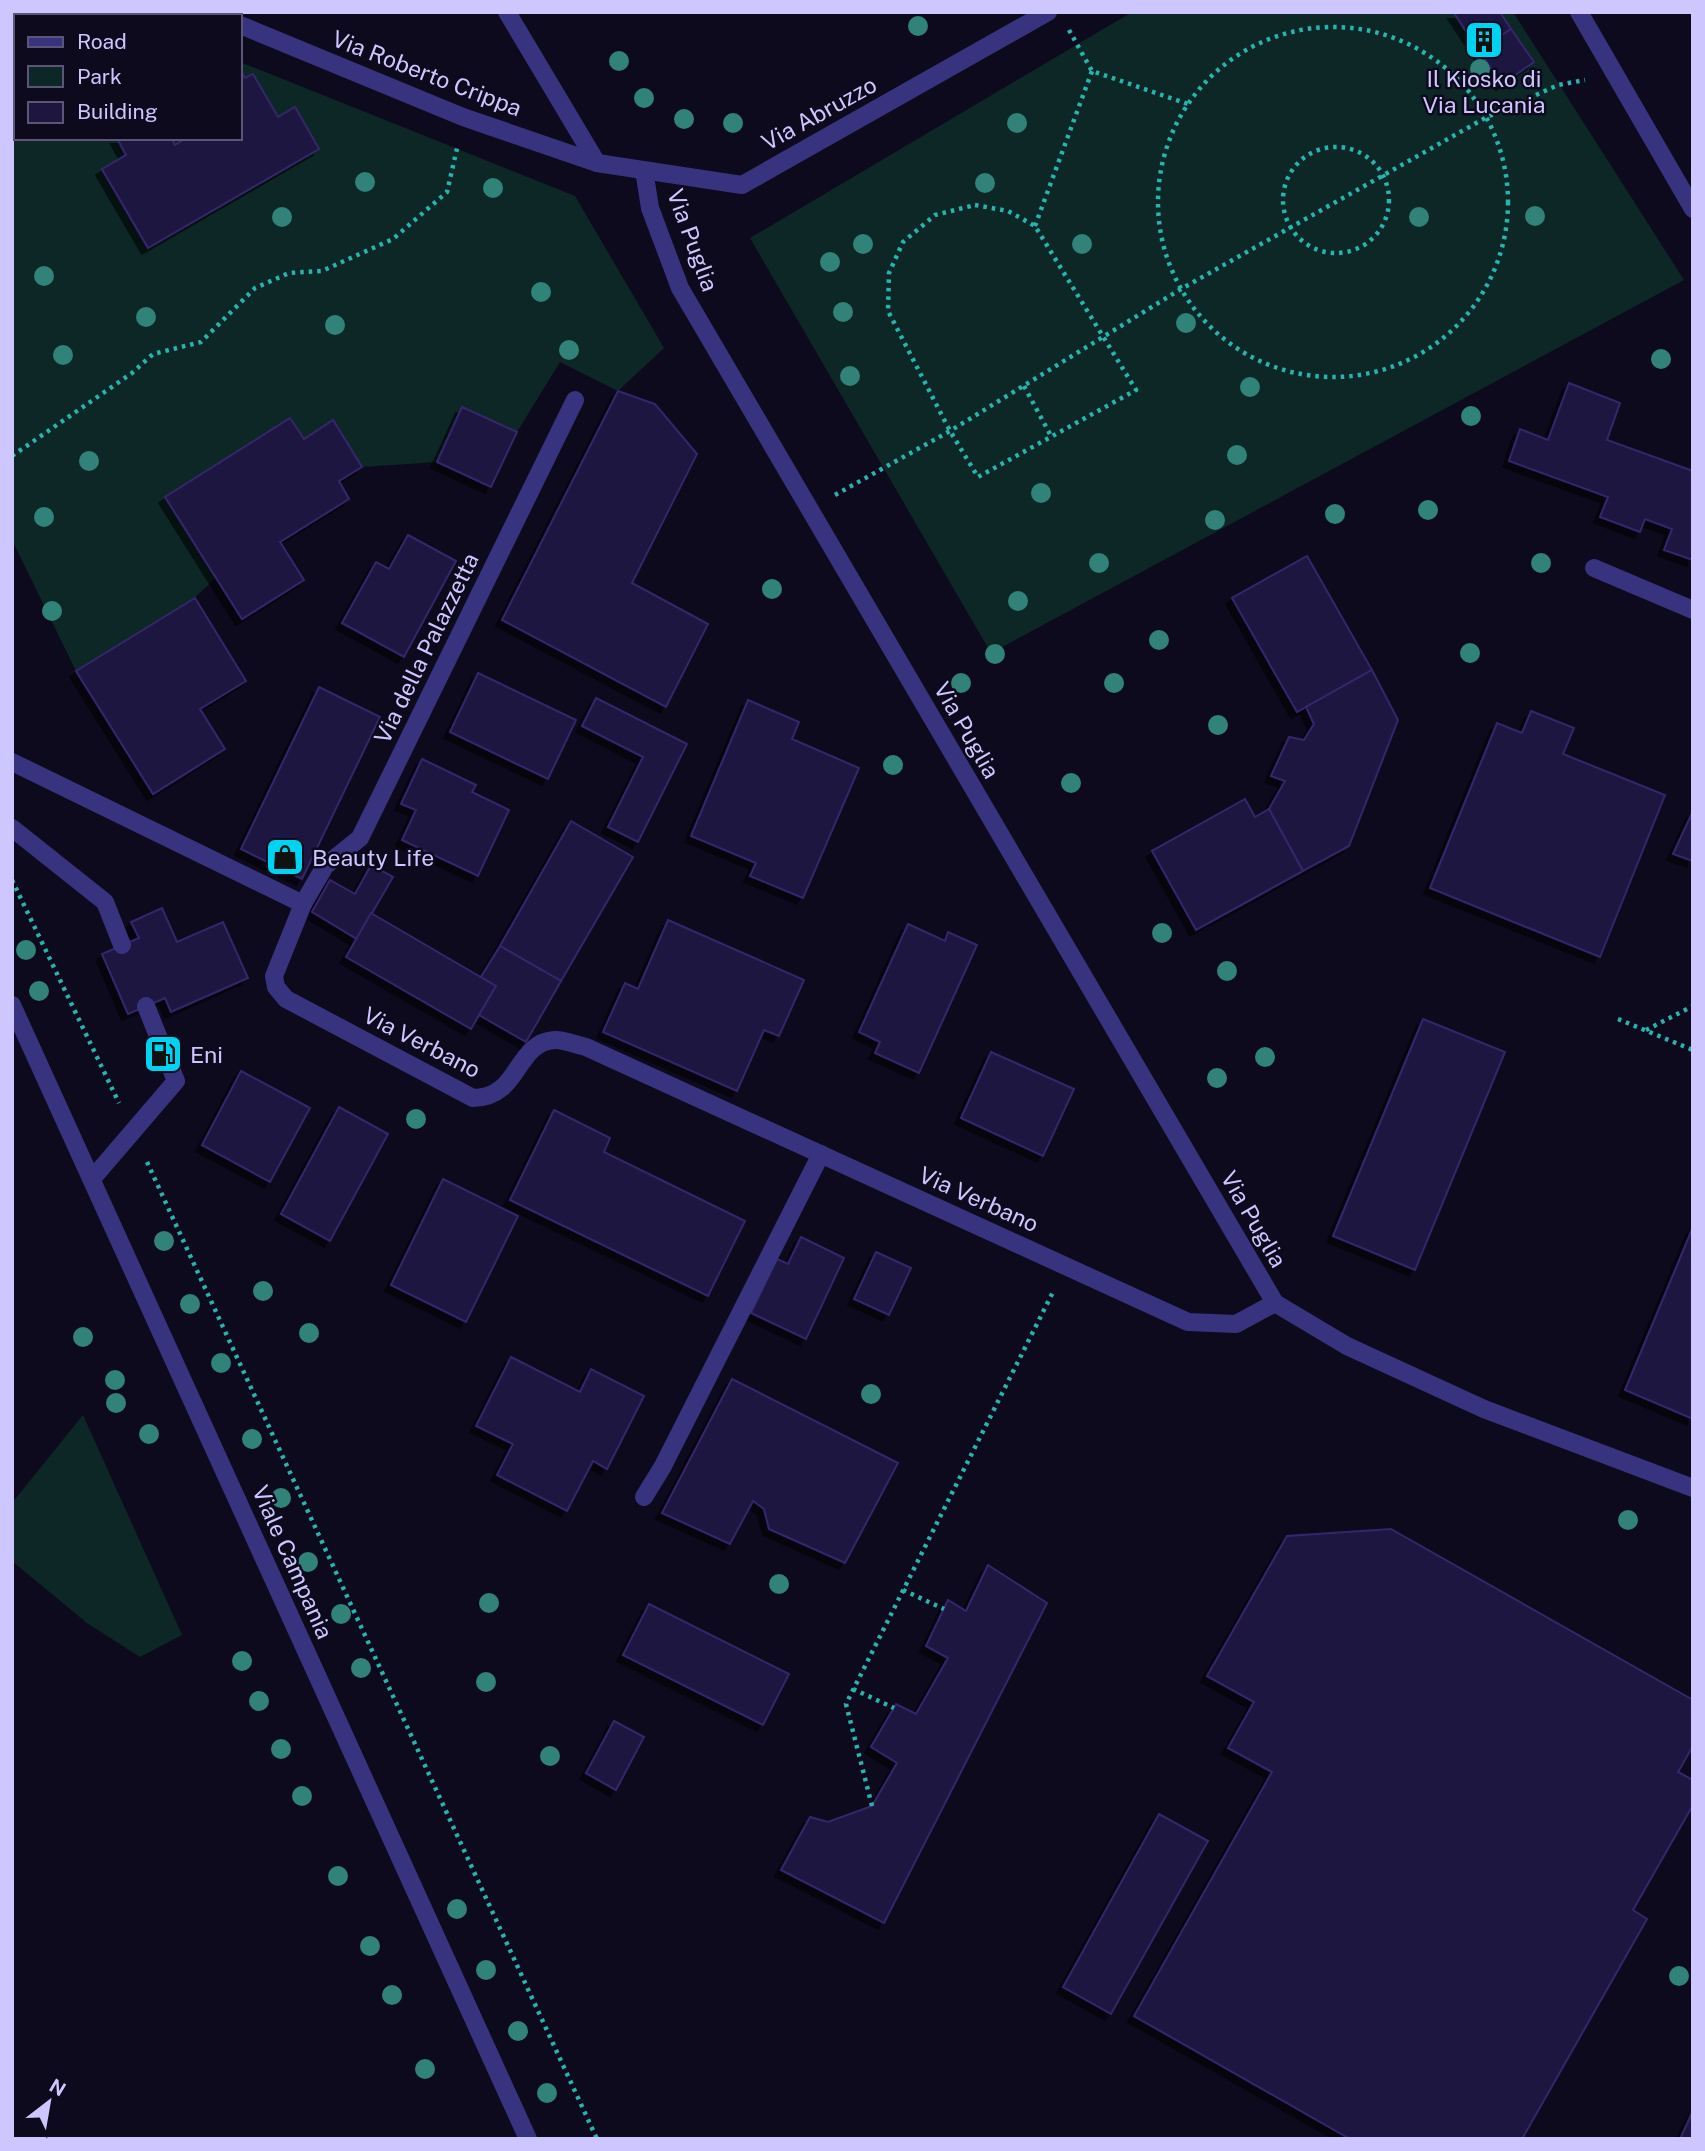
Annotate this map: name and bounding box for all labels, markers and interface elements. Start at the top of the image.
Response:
legend [14,14,242,140]
building icon: Il Kiosko di Via Lucania [1463,19,1505,61]
street label: Via Roberto Crippa [328,24,526,122]
text: Road [77,29,127,54]
text: Park [77,64,122,89]
place label: Il Kiosko di Via Lucania [1423,65,1545,118]
street label: Via Abruzzo [757,70,881,156]
text: Building [77,99,158,124]
street label: Via Puglia [662,185,724,295]
street label: Via della Palazzetta [368,548,484,748]
street label: Via Puglia [929,677,1005,783]
shop icon: Beauty Life [264,836,306,878]
place label: Beauty Life [312,844,434,871]
street label: Via Verbano [359,1001,485,1083]
fuel station icon: Eni [142,1033,184,1075]
place label: Eni [190,1041,223,1068]
street label: Via Verbano [915,1161,1043,1237]
street label: Via Puglia [1216,1166,1292,1272]
street label: Viale Campania [247,1481,339,1643]
north arrow [14,2067,84,2137]
text: N [46,2074,70,2101]

